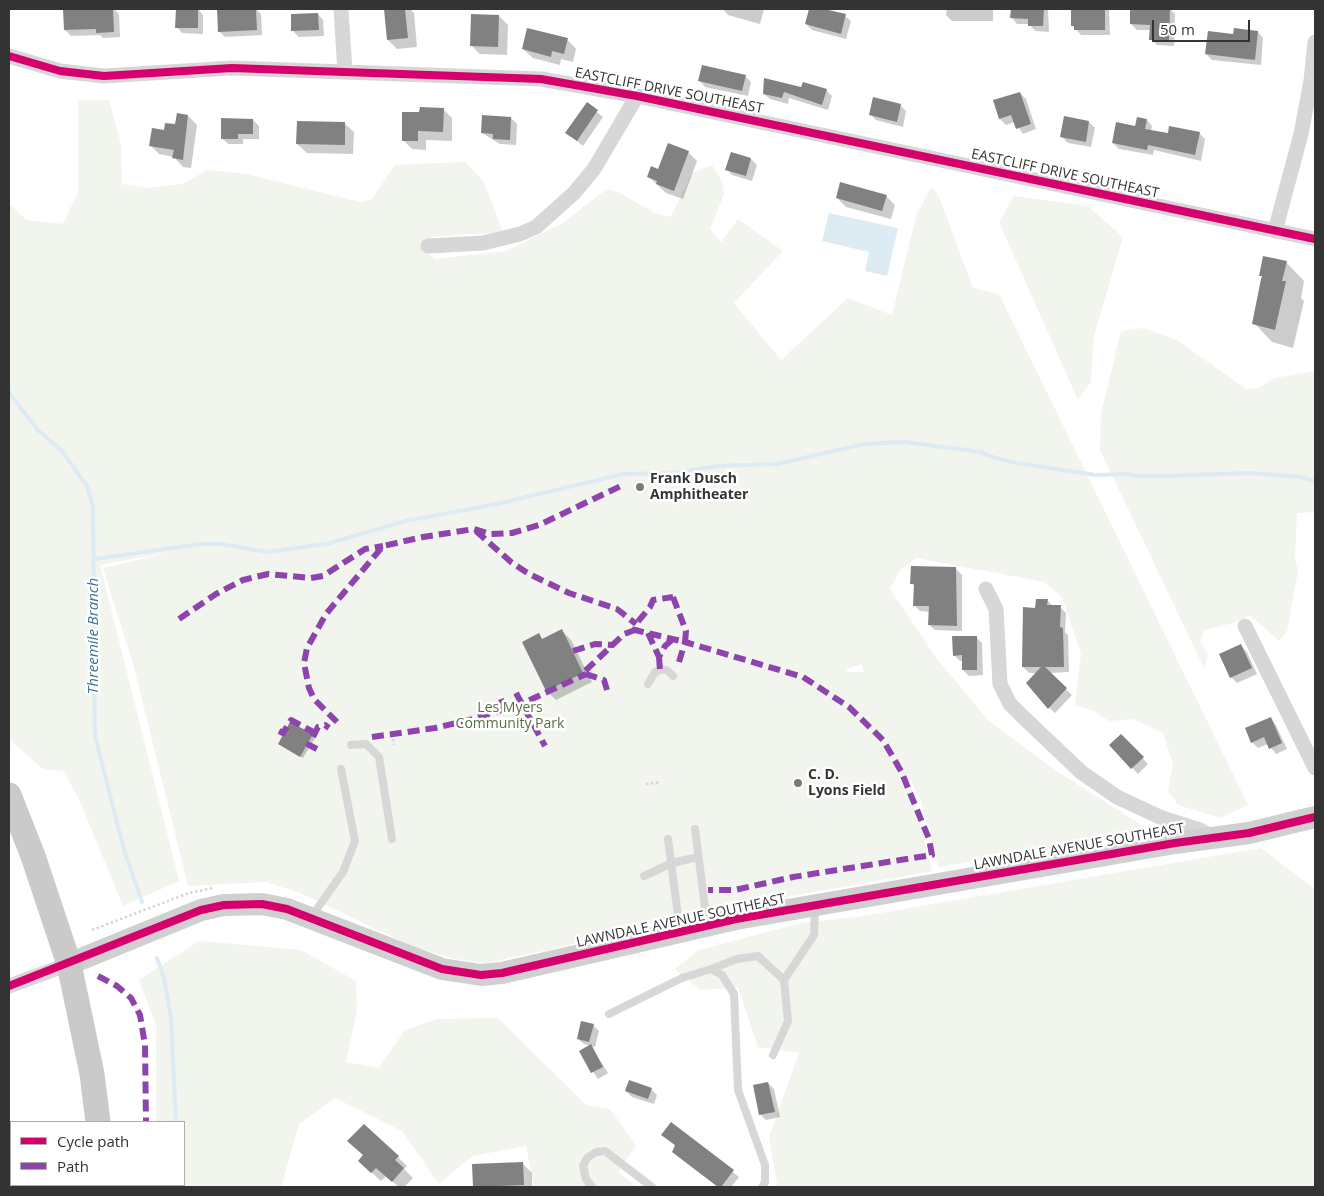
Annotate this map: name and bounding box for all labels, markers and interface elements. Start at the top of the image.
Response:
scale bar [1154,10,1252,42]
text: 50 m [1160,19,1195,39]
street label: EASTCLIFF DRIVE SOUTHEAST [573,64,765,118]
street label: EASTCLIFF DRIVE SOUTHEAST [970,146,1160,202]
place label: Frank Dusch Amphitheater [650,471,748,504]
marker: Frank Dusch Amphitheater [634,481,646,493]
water label: Threemile Branch [85,578,103,694]
park label: Les Myers Community Park [456,700,564,732]
place label: C. D. Lyons Field [808,767,886,800]
marker: C. D. Lyons Field [792,777,804,789]
street label: LAWNDALE AVENUE SOUTHEAST [972,820,1186,874]
street label: LAWNDALE AVENUE SOUTHEAST [575,891,787,951]
legend [10,1121,185,1186]
text: Cycle path [57,1131,129,1151]
text: Path [57,1156,89,1176]

